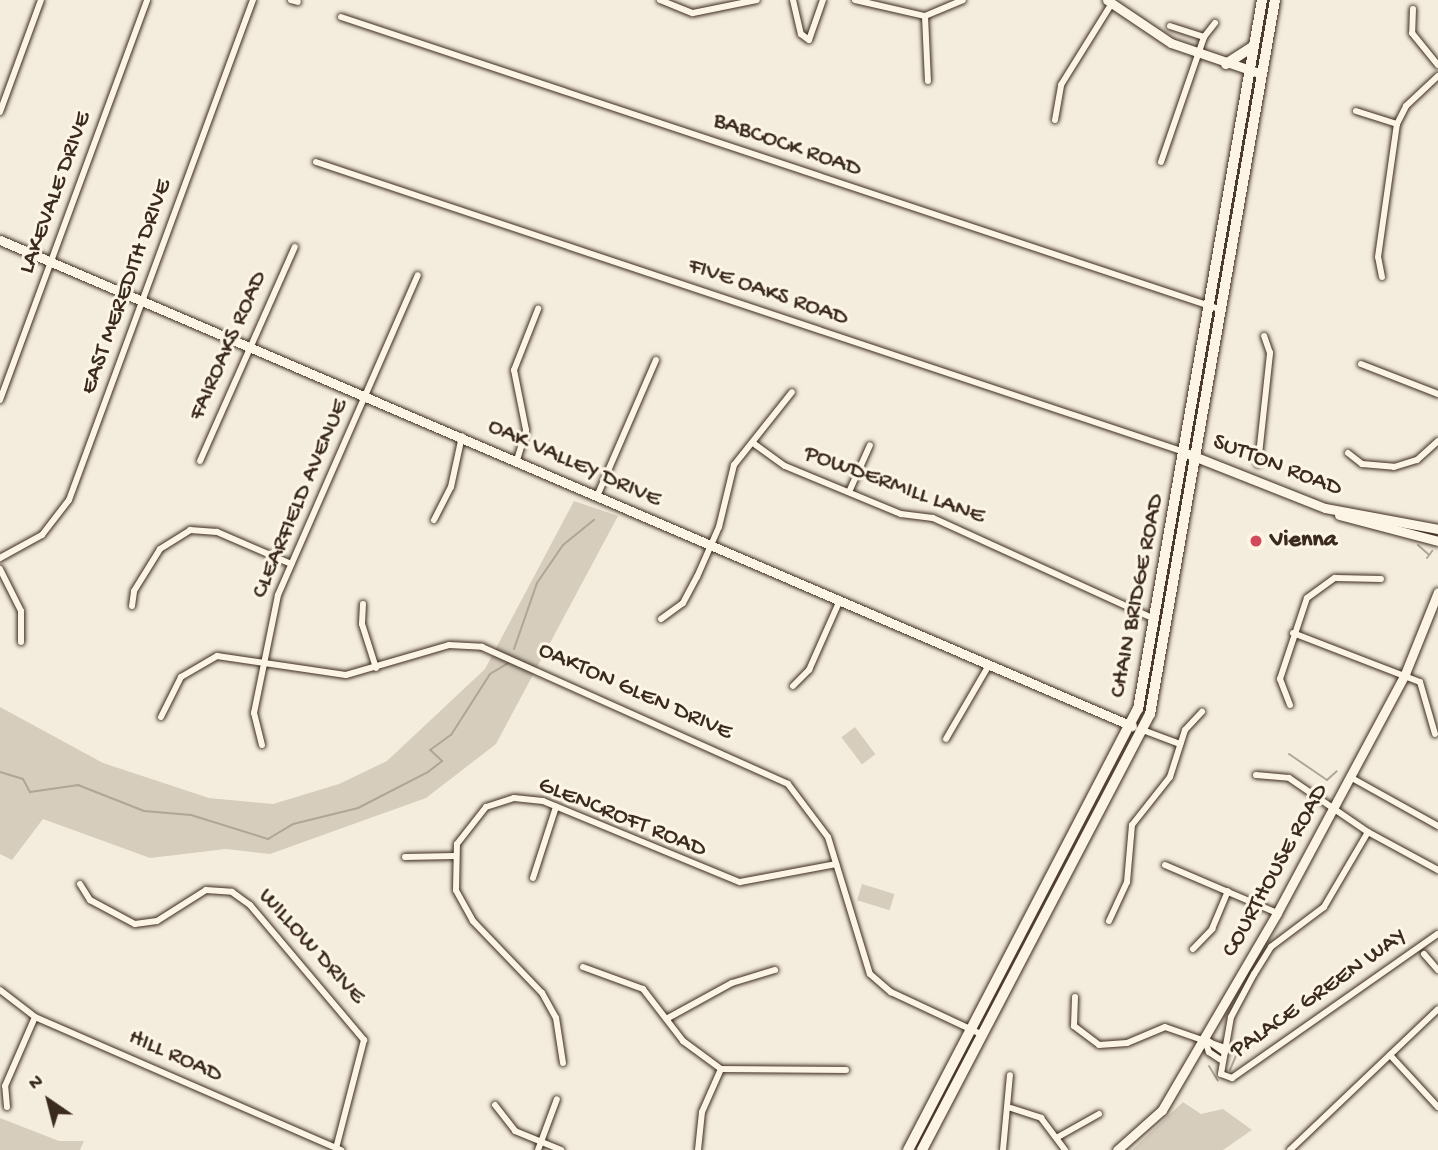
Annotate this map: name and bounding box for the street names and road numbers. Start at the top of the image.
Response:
street label: BABCOCK ROAD [709,107,865,185]
street label: LAKEVALE DRIVE [13,108,99,278]
street label: EAST MEREDITH DRIVE [75,176,179,398]
street label: FIVE OAKS ROAD [684,252,852,334]
street label: FAIROAKS ROAD [183,267,275,425]
street label: CLEARFIELD AVENUE [246,395,356,603]
street label: OAK VALLEY DRIVE [483,413,665,515]
street label: SUTTON ROAD [1208,428,1346,504]
street label: POWDERMILL LANE [800,440,988,532]
street label: CHAIN BRIDGE ROAD [1104,492,1172,700]
street label: OAKTON GLEN DRIVE [534,636,736,748]
street label: GLENCROFT ROAD [534,771,710,865]
street label: COURTHOUSE ROAD [1216,779,1336,963]
street label: WILLOW DRIVE [251,883,371,1011]
street label: PALACE GREEN WAY [1225,922,1413,1066]
street label: HILL ROAD [124,1024,226,1090]

